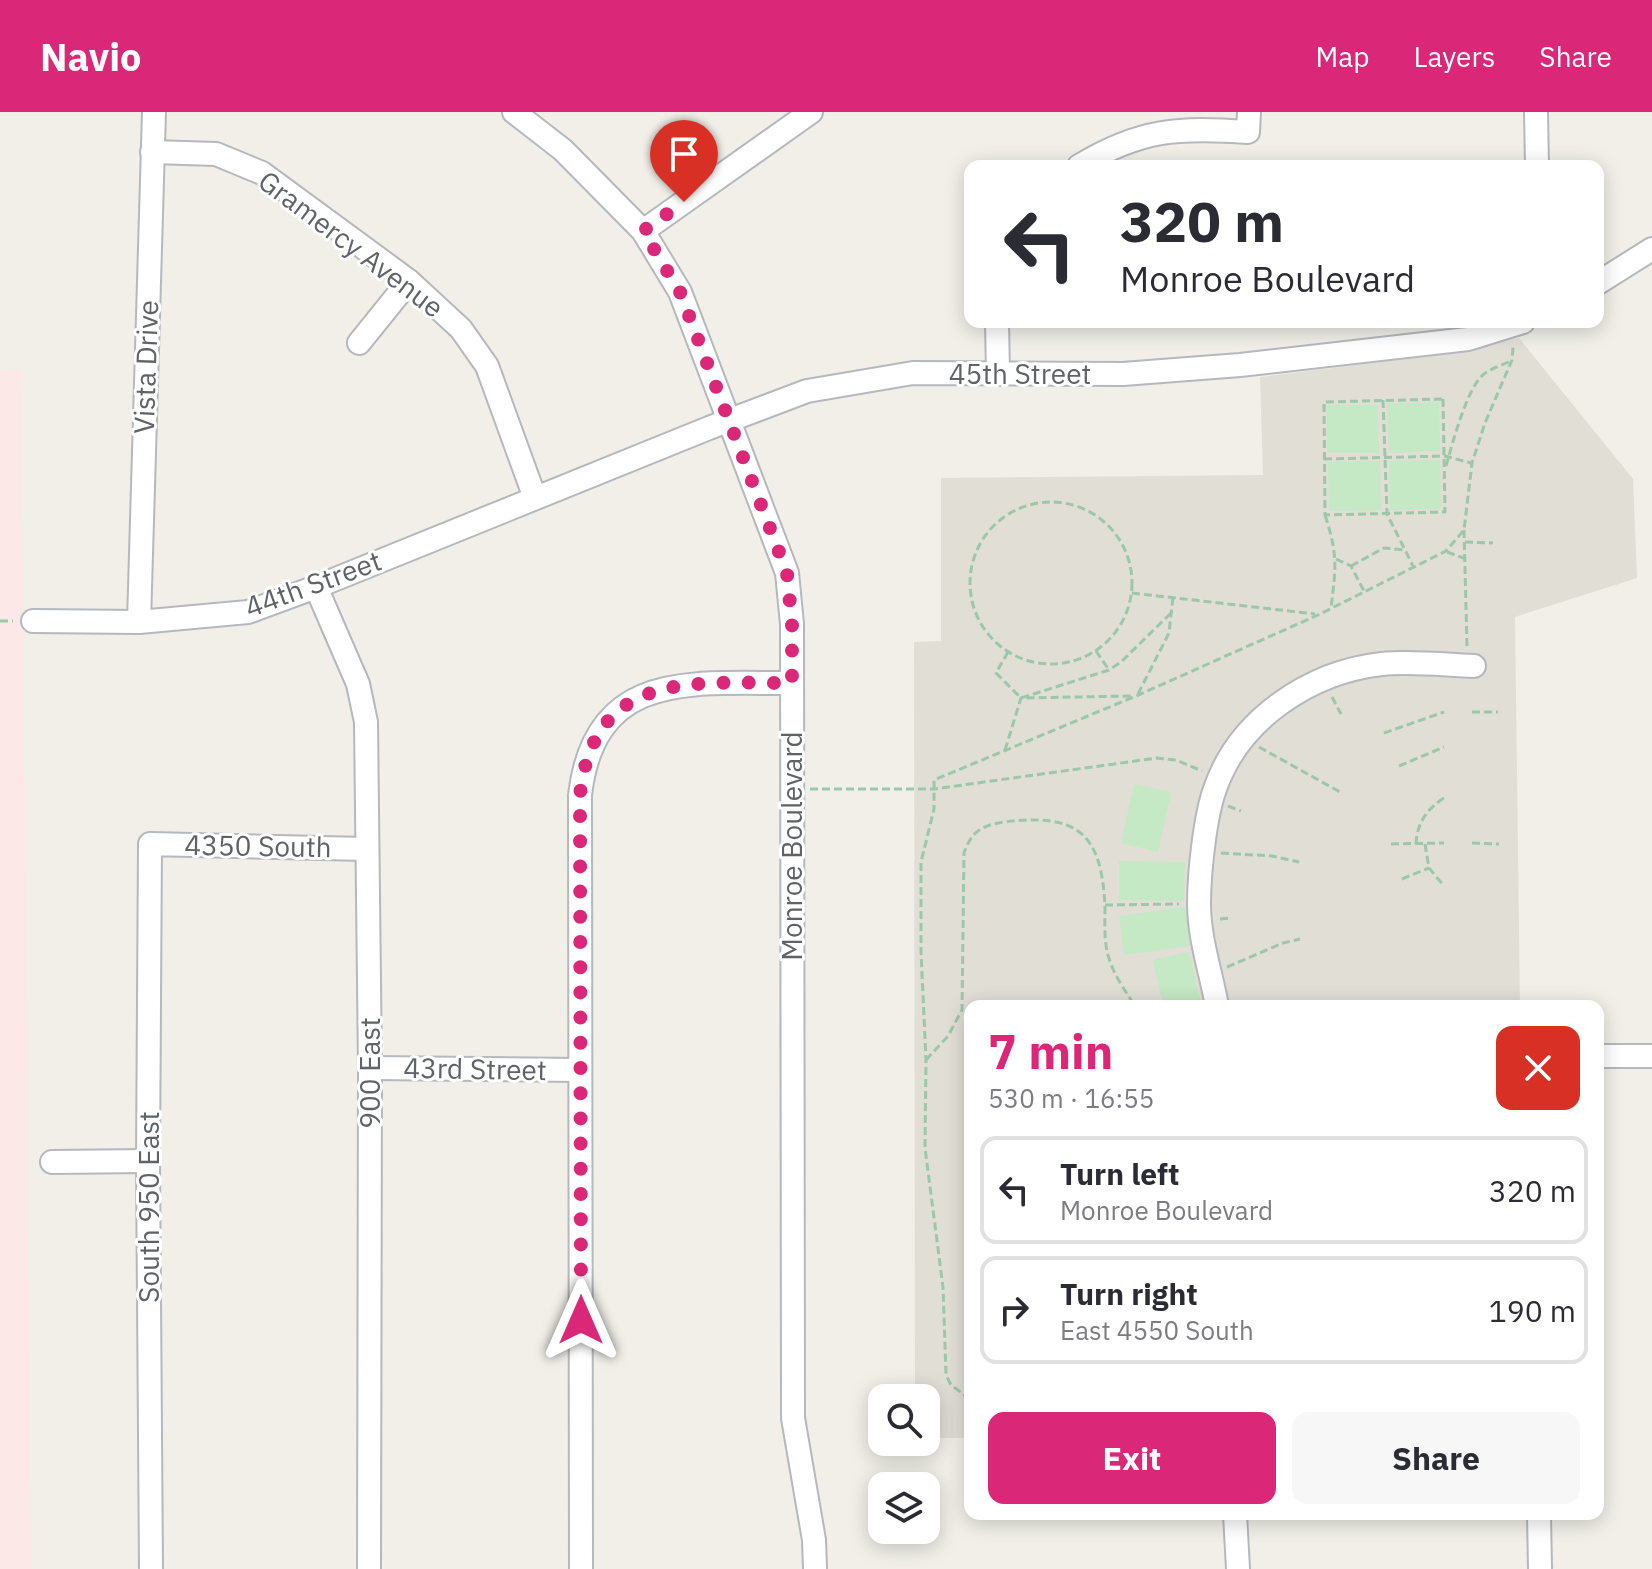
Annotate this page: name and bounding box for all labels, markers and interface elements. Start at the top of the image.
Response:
text: Navio [40,32,142,81]
text: Map [1315,38,1369,75]
text: Layers [1413,38,1495,75]
text: Share [1539,38,1612,75]
pin [650,120,718,202]
icon: arrive [662,132,706,176]
street label: Gramercy Avenue [251,162,451,325]
text: 320 m [1120,185,1284,257]
icon: left [988,192,1092,296]
text: Monroe Boulevard [1120,255,1415,302]
street label: Vista Drive [125,299,166,435]
street label: 45th Street [949,355,1091,392]
street label: 44th Street [239,542,386,625]
street label: Monroe Boulevard [773,731,810,961]
street label: 4350 South [184,826,332,865]
street label: 900 East [351,1017,388,1129]
text: 7 min [988,1020,1113,1082]
button: close [1496,1026,1580,1110]
street label: 43rd Street [403,1049,547,1088]
text: 530 m · 16:55 [988,1081,1154,1115]
street label: South 950 East [130,1111,167,1303]
text: Turn left [1060,1154,1179,1193]
icon: left [992,1168,1036,1212]
text: 320 m [1489,1171,1576,1210]
text: Monroe Boulevard [1060,1193,1273,1227]
text: Turn right [1060,1274,1198,1313]
position arrow [539,1278,623,1362]
icon: right [992,1288,1036,1332]
text: 190 m [1489,1291,1576,1330]
text: East 4550 South [1060,1313,1254,1347]
map controls [868,1384,940,1544]
button: search [868,1384,940,1456]
button: Exit [988,1412,1276,1504]
button: Share [1292,1412,1580,1504]
button: layers [868,1472,940,1544]

